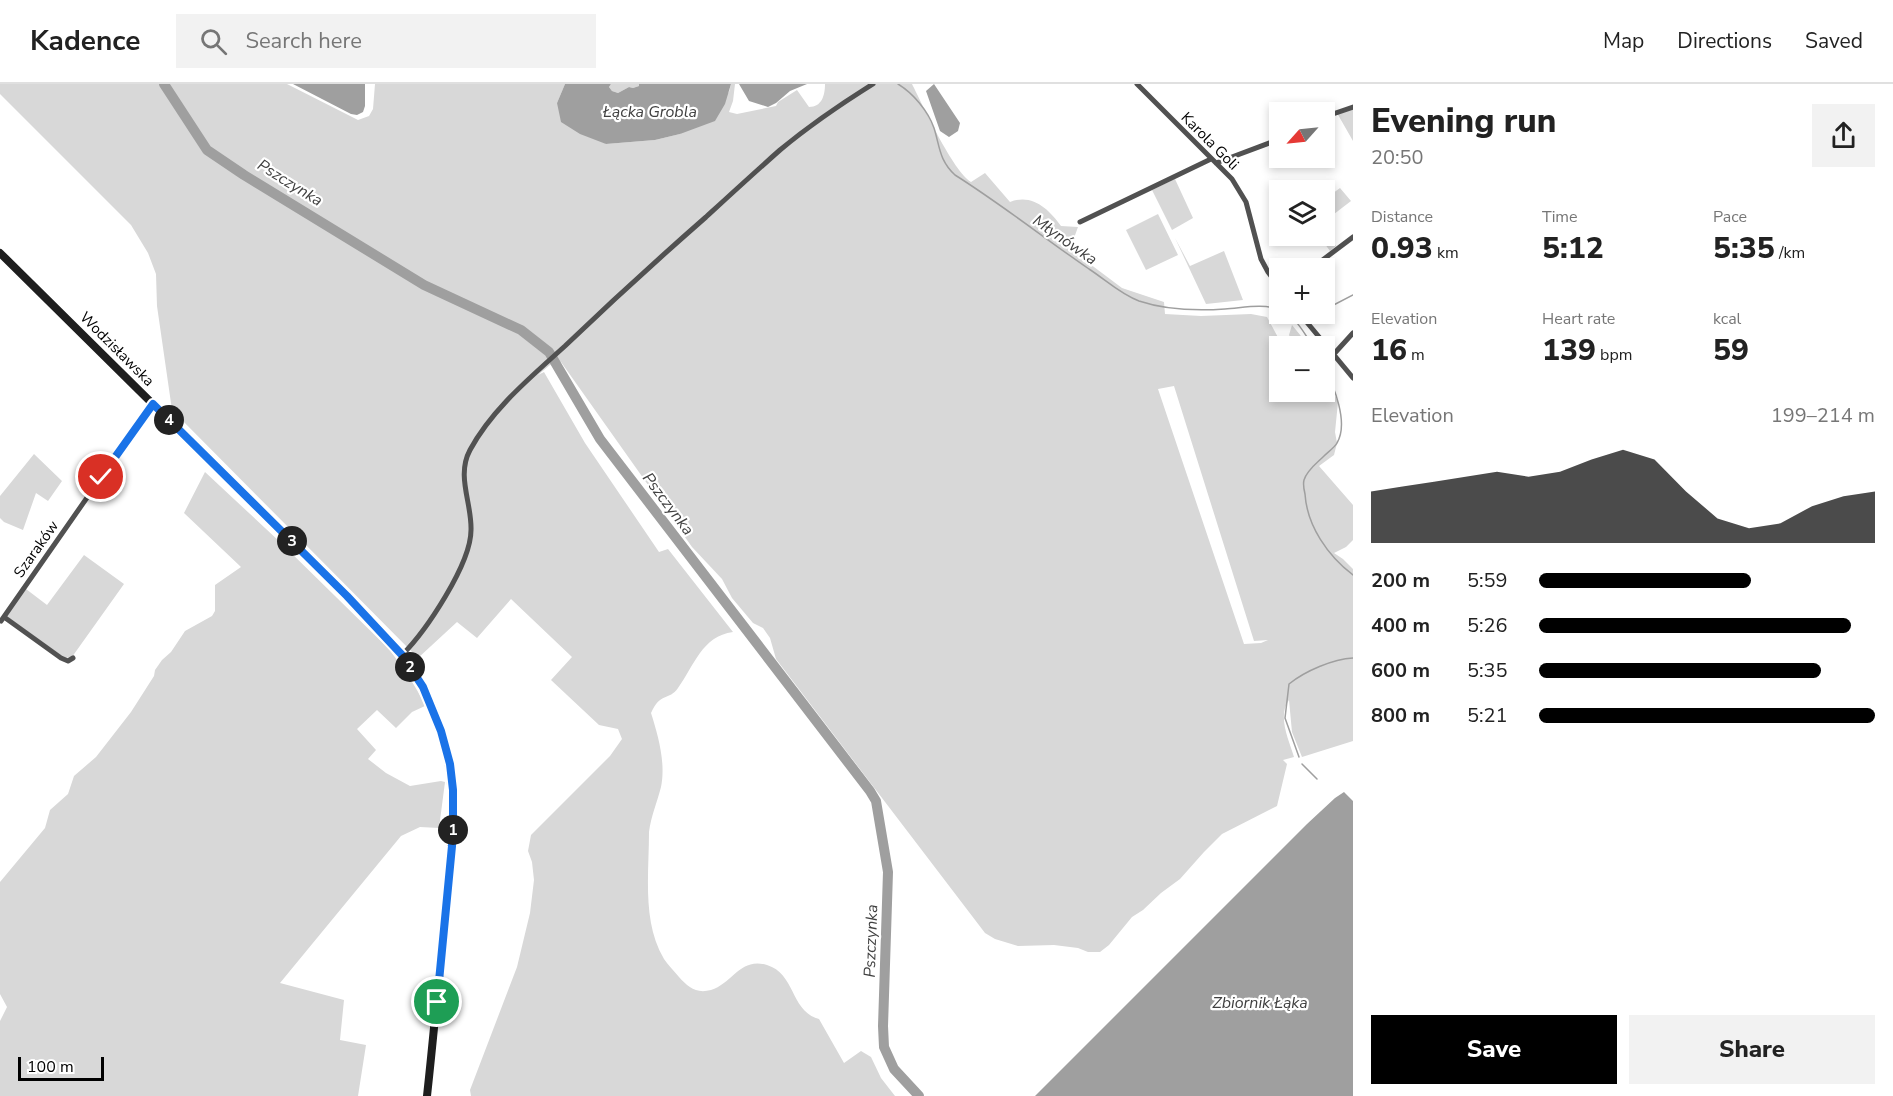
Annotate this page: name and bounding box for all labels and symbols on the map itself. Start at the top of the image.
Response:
water label: Łącka Grobla [602,101,697,123]
north arrow [1269,102,1335,168]
street label: Karola Goli [1177,108,1243,174]
water label: Pszczynka [253,154,327,212]
water label: Młynówka [1028,210,1102,270]
street label: Wodzisławska [75,307,159,391]
pin: 4 [154,405,184,435]
pin [75,451,126,502]
water label: Pszczynka [637,468,699,540]
street label: Szaraków [9,516,63,582]
pin: 3 [277,526,307,556]
pin: 2 [395,652,425,682]
pin: 1 [438,815,468,845]
water label: Pszczynka [859,904,883,978]
pin [411,976,462,1027]
water label: Zbiornik Łąka [1212,992,1308,1014]
scale bar [18,1054,104,1082]

